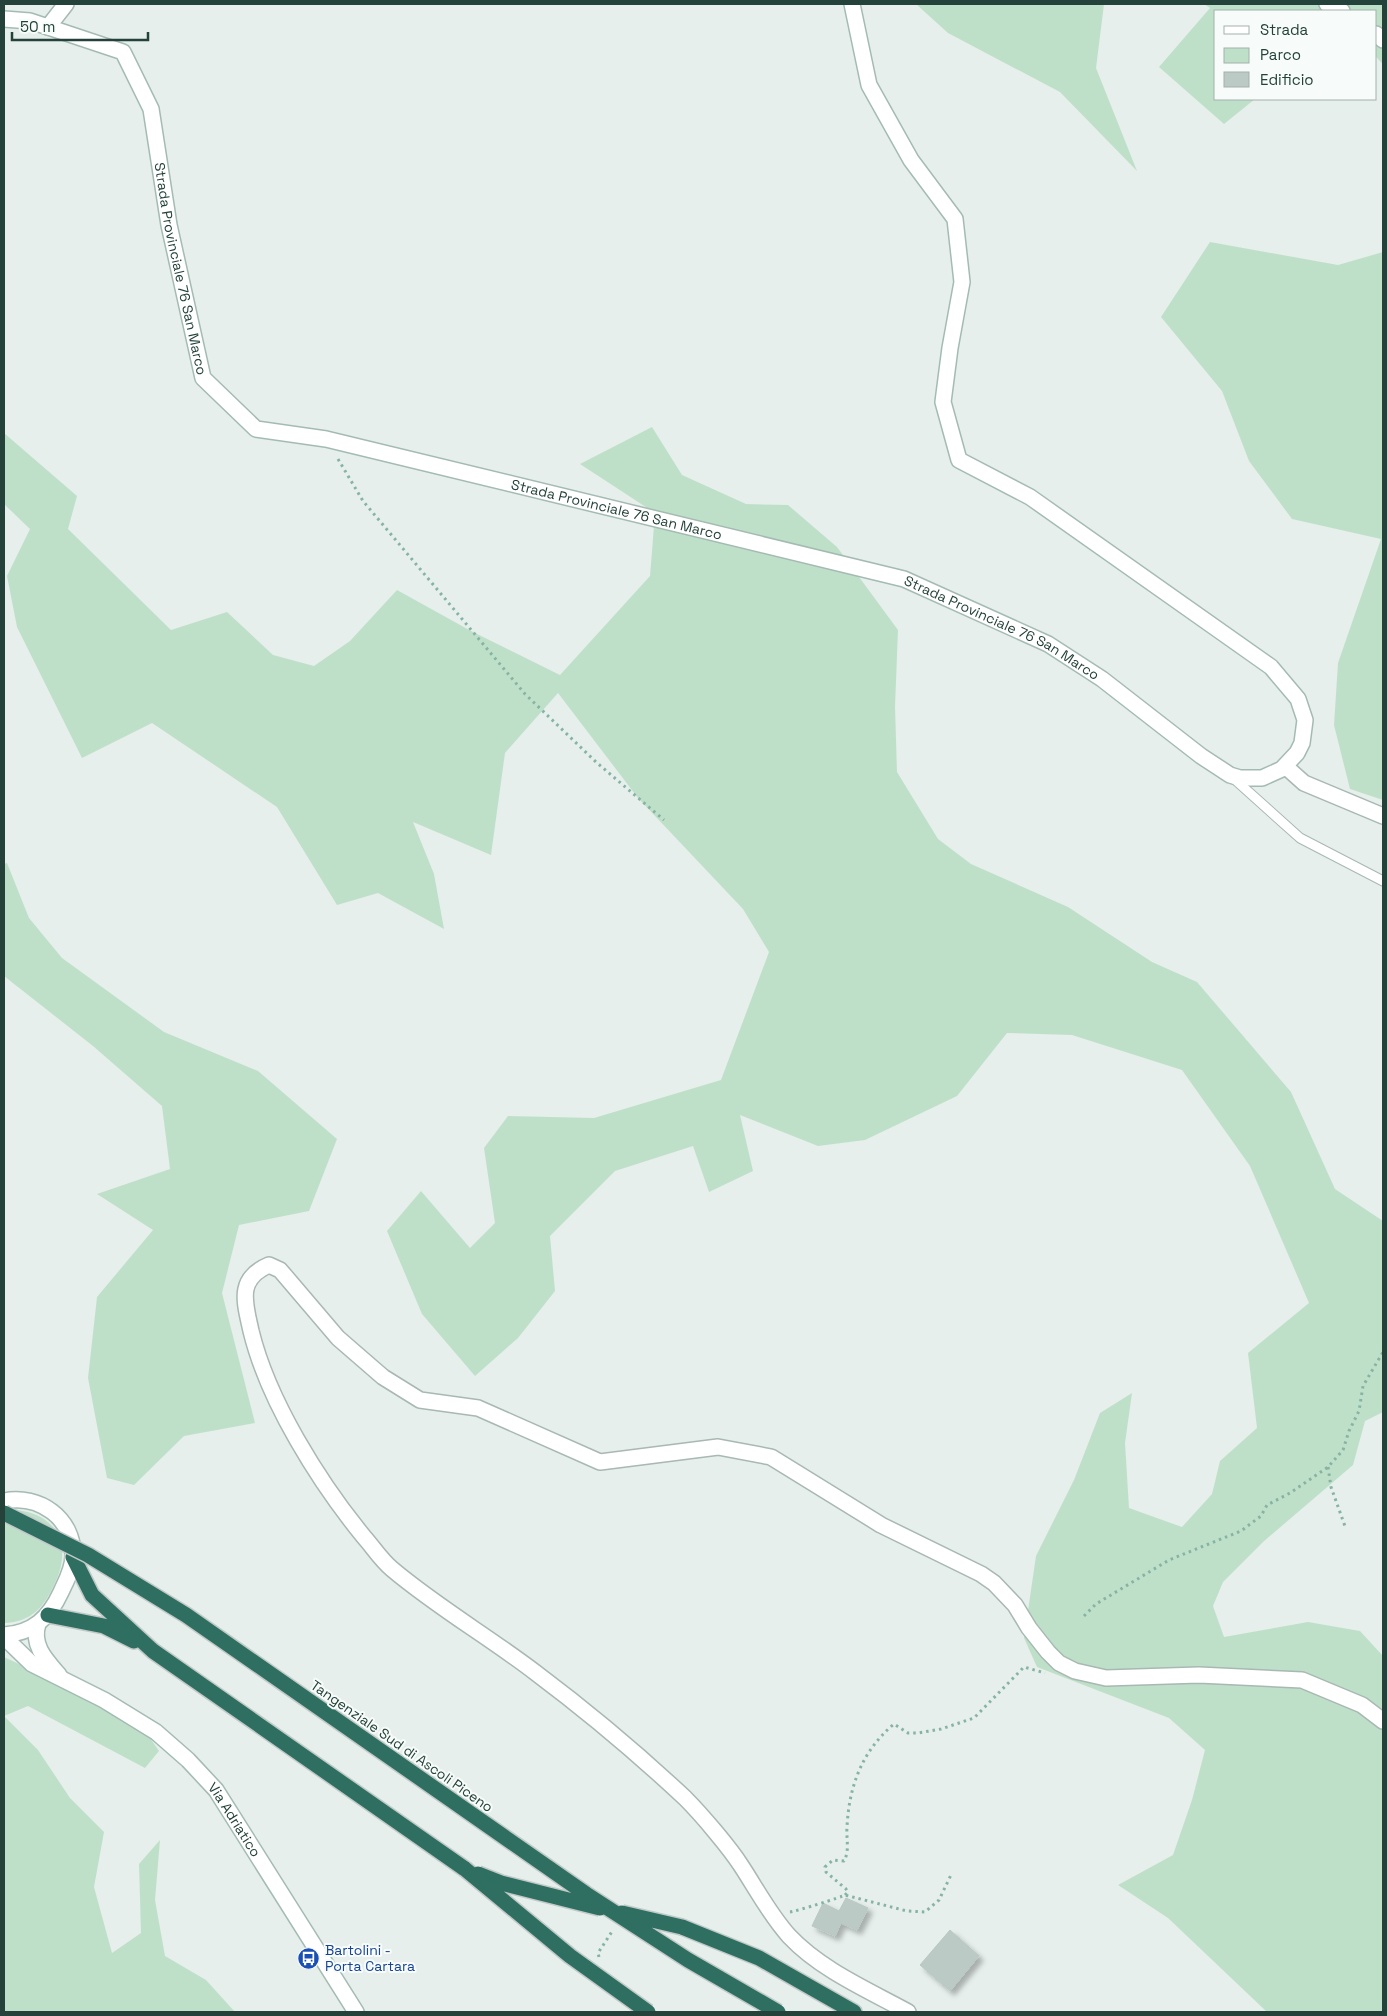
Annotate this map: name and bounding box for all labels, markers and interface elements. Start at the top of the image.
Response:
scale bar [12,10,149,42]
legend [1214,10,1377,100]
text: 50 m [20,17,55,36]
text: Strada [1260,20,1309,39]
text: Parco [1260,45,1301,64]
text: Edificio [1260,70,1314,89]
street label: Strada Provinciale 76 San Marco [150,161,211,376]
street label: Strada Provinciale 76 San Marco [509,475,724,544]
street label: Strada Provinciale 76 San Marco [901,571,1103,684]
street label: Tangenziale Sud di Ascoli Piceno [307,1676,497,1816]
street label: Via Adriatico [204,1778,265,1860]
place label: Bartolini - Porta Cartara [325,1941,415,1975]
bus stop icon: Bartolini - Porta Cartara [297,1946,321,1970]

